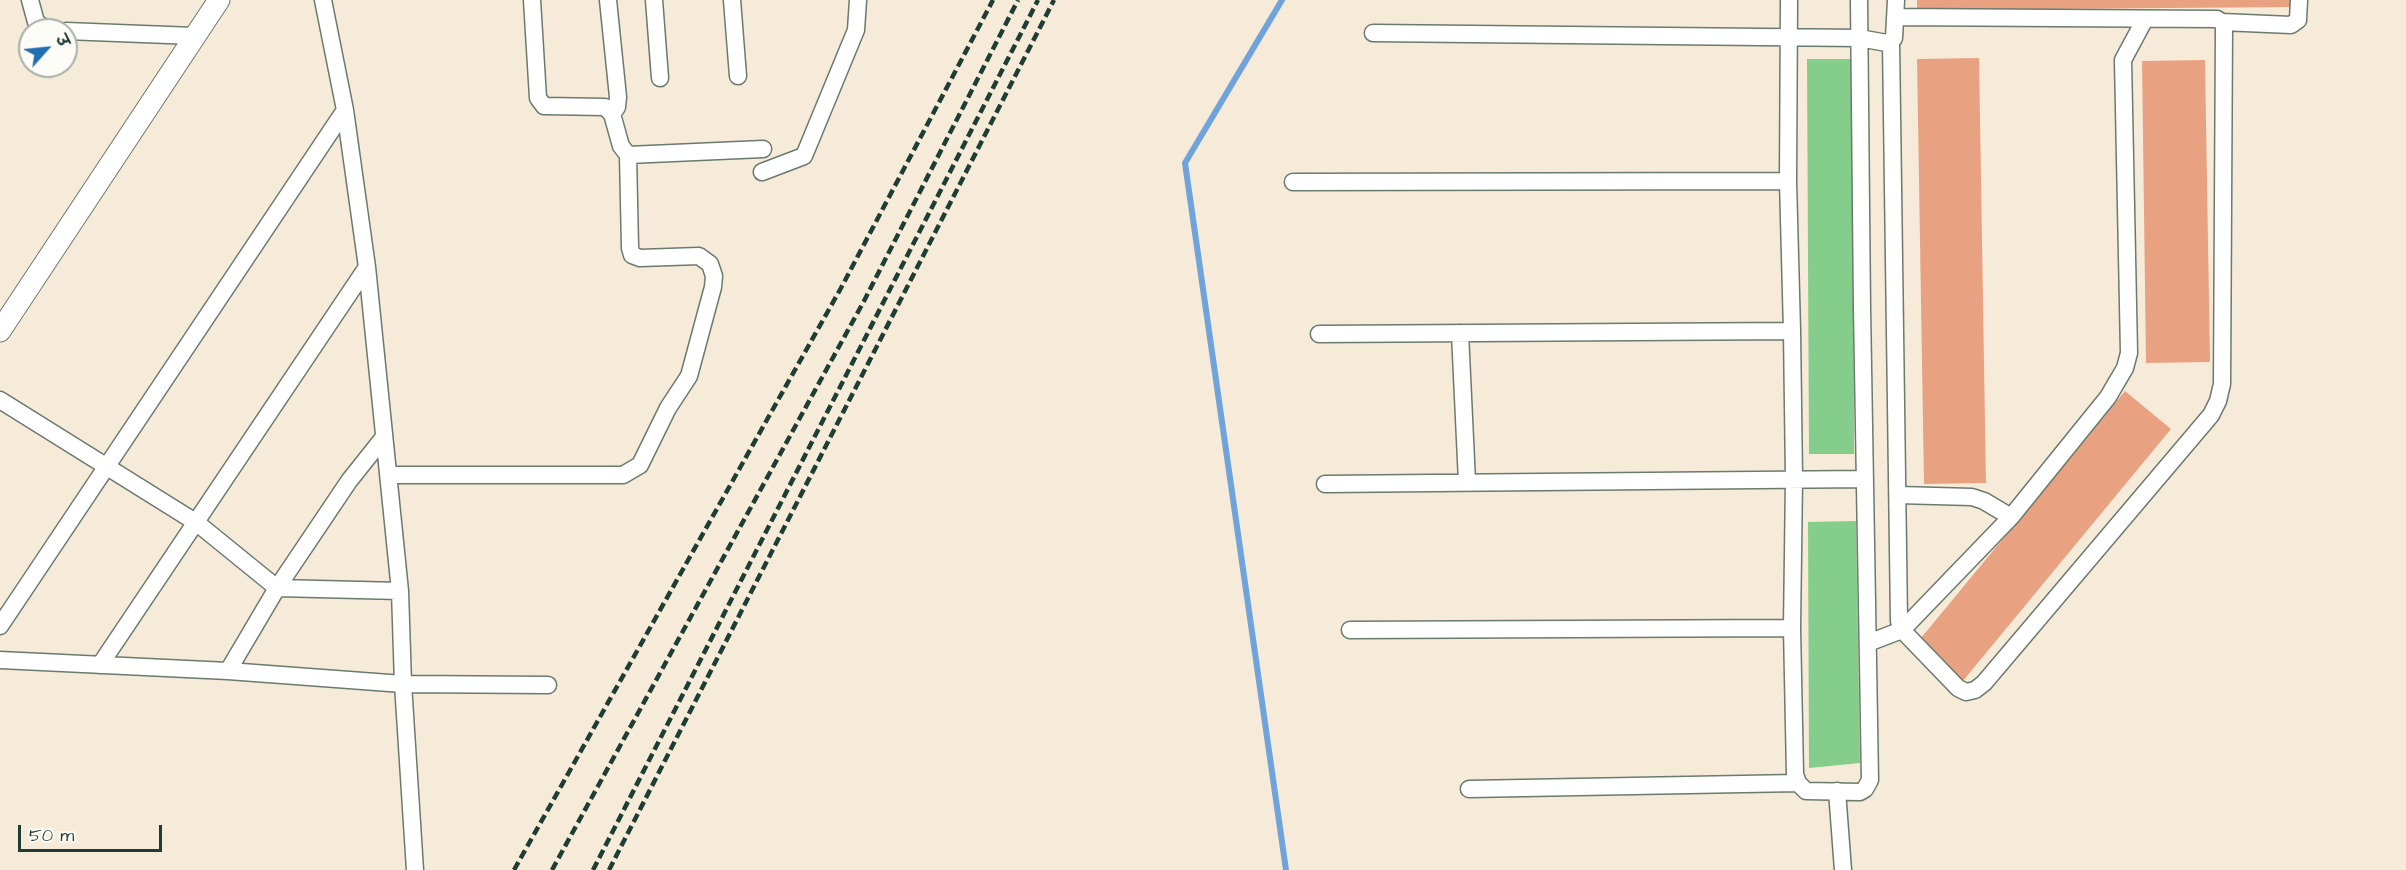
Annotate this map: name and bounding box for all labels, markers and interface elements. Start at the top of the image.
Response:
north arrow [18,18,78,78]
text: उ [50,31,74,50]
scale bar [21,813,165,851]
text: 50 m [29,823,74,848]

